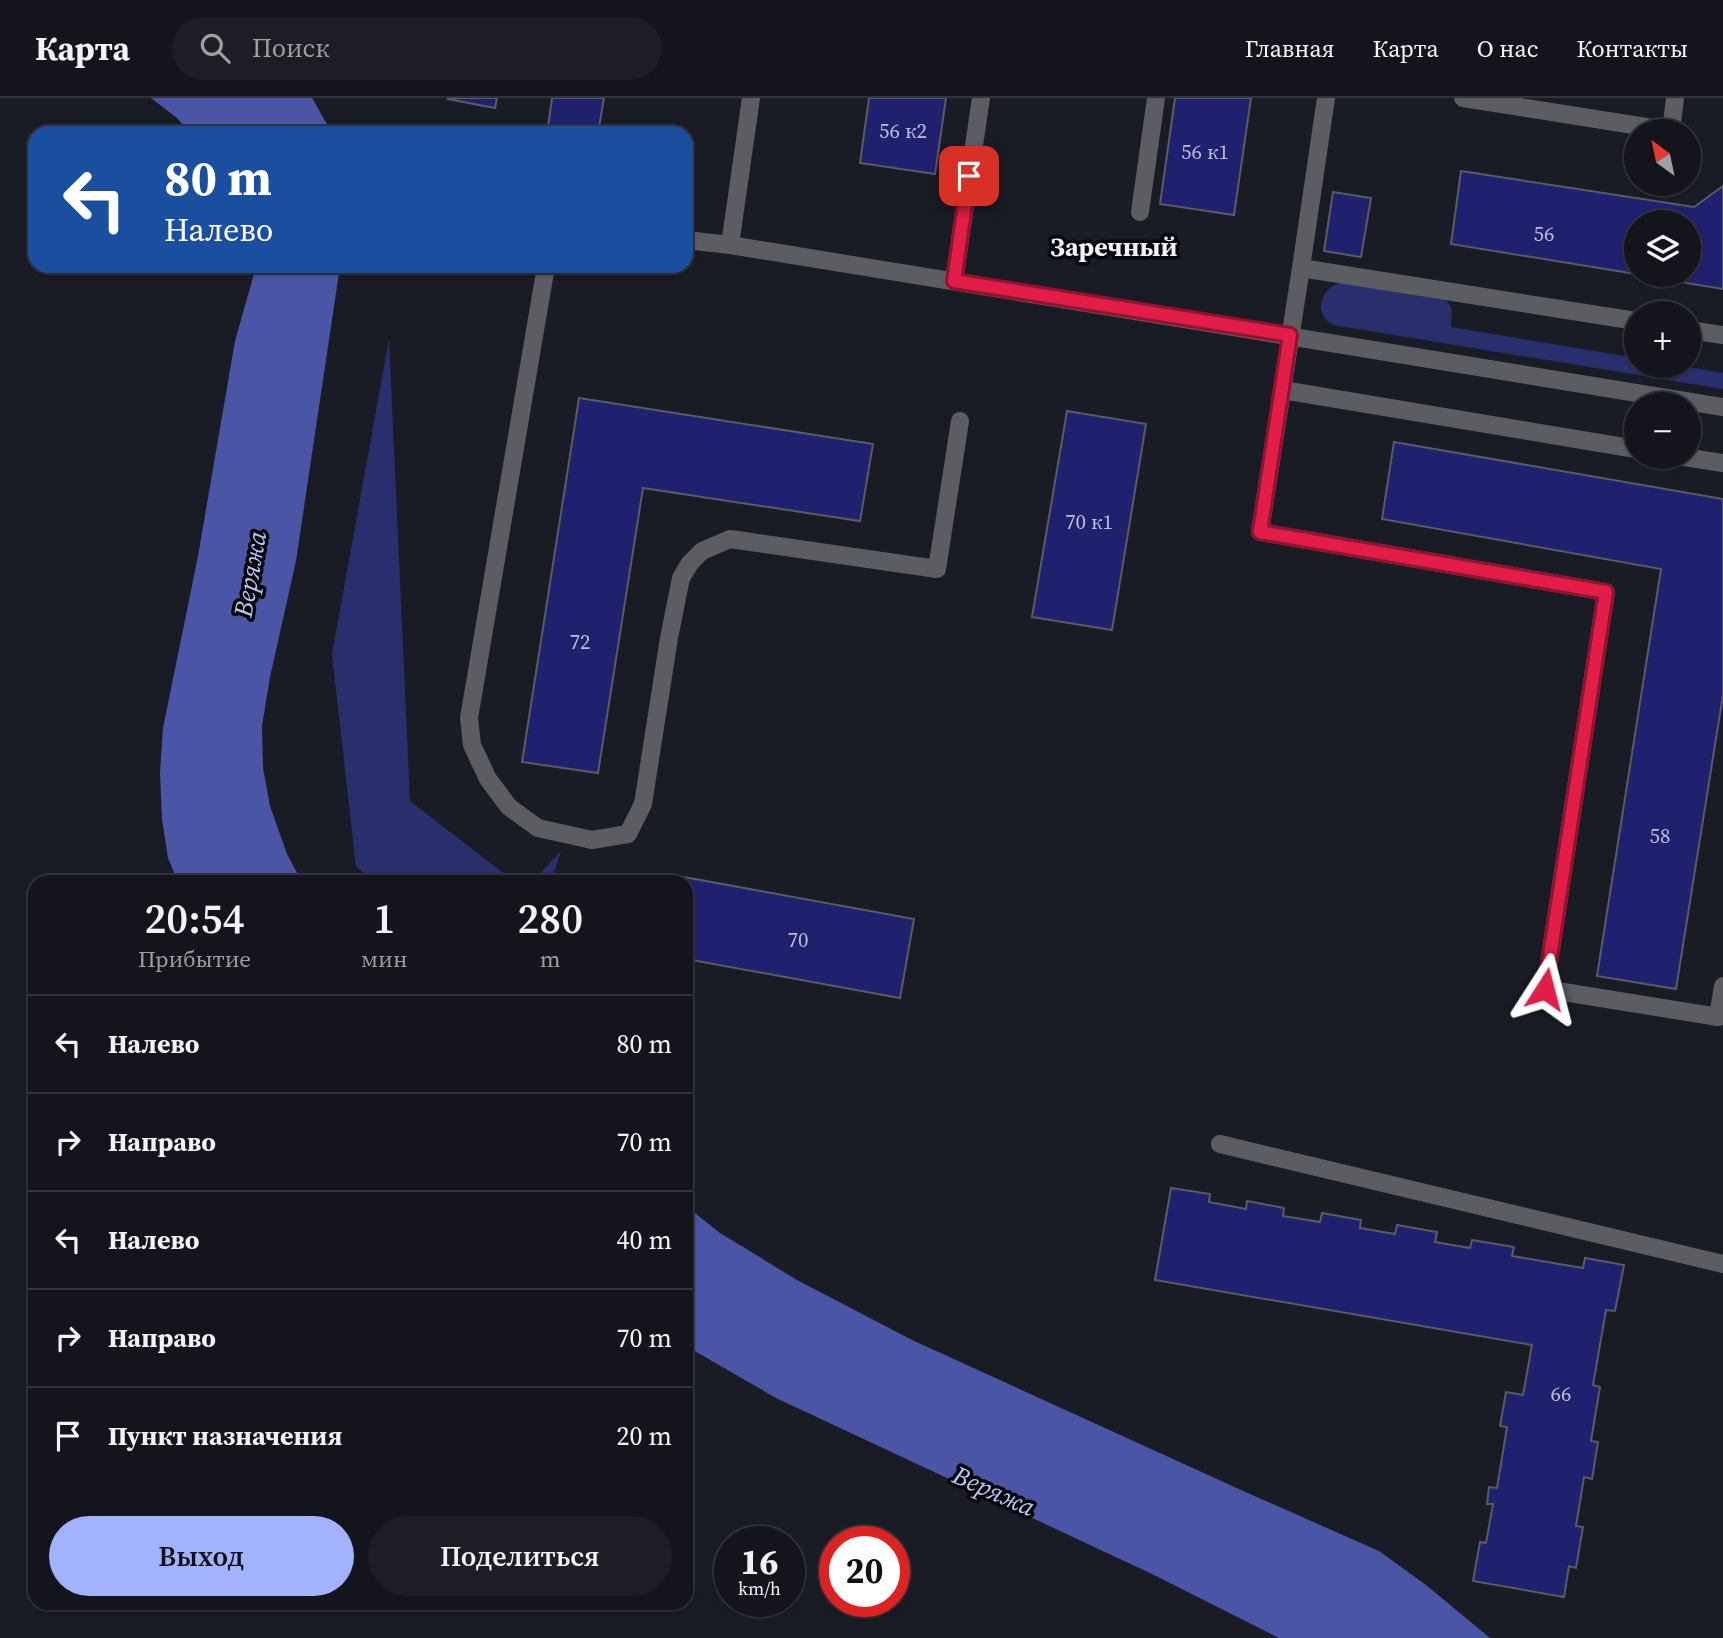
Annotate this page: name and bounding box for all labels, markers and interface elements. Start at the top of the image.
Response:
search box [172,17,662,80]
text: Карта [35,26,130,71]
icon: search [196,29,234,67]
text: Поиск [252,30,330,66]
text: Главная [1245,32,1334,65]
text: Карта [1372,32,1439,65]
text: О нас [1477,32,1538,65]
text: Контакты [1576,32,1688,65]
house number: 56 к2 [879,116,927,145]
north arrow [1624,119,1701,196]
map controls [1624,119,1701,469]
house number: 56 к1 [1181,137,1229,166]
text: 80 m [164,144,272,211]
pin [939,146,999,206]
icon: left [49,154,140,245]
icon: arrive [950,157,988,195]
text: Налево [164,208,273,252]
button: layers [1624,210,1701,287]
house number: 56 [1534,219,1555,248]
district label: Заречный [1050,229,1178,265]
button: + [1624,301,1701,378]
button: − [1624,392,1701,469]
house number: 70 к1 [1065,507,1113,536]
water label: Веряжа [225,528,275,621]
house number: 72 [570,627,591,656]
house number: 58 [1650,821,1671,850]
text: 20:54 [145,889,245,947]
text: 1 [373,889,395,947]
text: 280 [517,889,583,947]
house number: 70 [788,925,809,954]
text: Прибытие [138,943,251,975]
text: мин [361,943,408,975]
text: m [540,943,561,975]
position arrow [1508,952,1582,1026]
icon: left [49,1025,87,1063]
text: Налево [108,1026,199,1062]
text: 80 m [617,1026,672,1062]
icon: right [49,1123,87,1161]
text: Направо [108,1124,216,1160]
text: 70 m [617,1124,672,1160]
icon: left [49,1221,87,1259]
text: Налево [108,1222,199,1258]
text: 40 m [617,1222,672,1258]
icon: right [49,1319,87,1357]
text: Направо [108,1320,216,1356]
text: 70 m [617,1320,672,1356]
house number: 66 [1551,1379,1572,1408]
icon: arrive [49,1417,87,1455]
text: Пункт назначения [108,1418,342,1454]
text: 20 m [617,1418,672,1454]
water label: Веряжа [946,1456,1041,1525]
button: Выход [49,1516,354,1596]
button: Поделиться [368,1516,672,1596]
speed limit sign: 20 [819,1526,910,1617]
text: 16 [741,1538,778,1586]
text: km/h [738,1576,781,1601]

